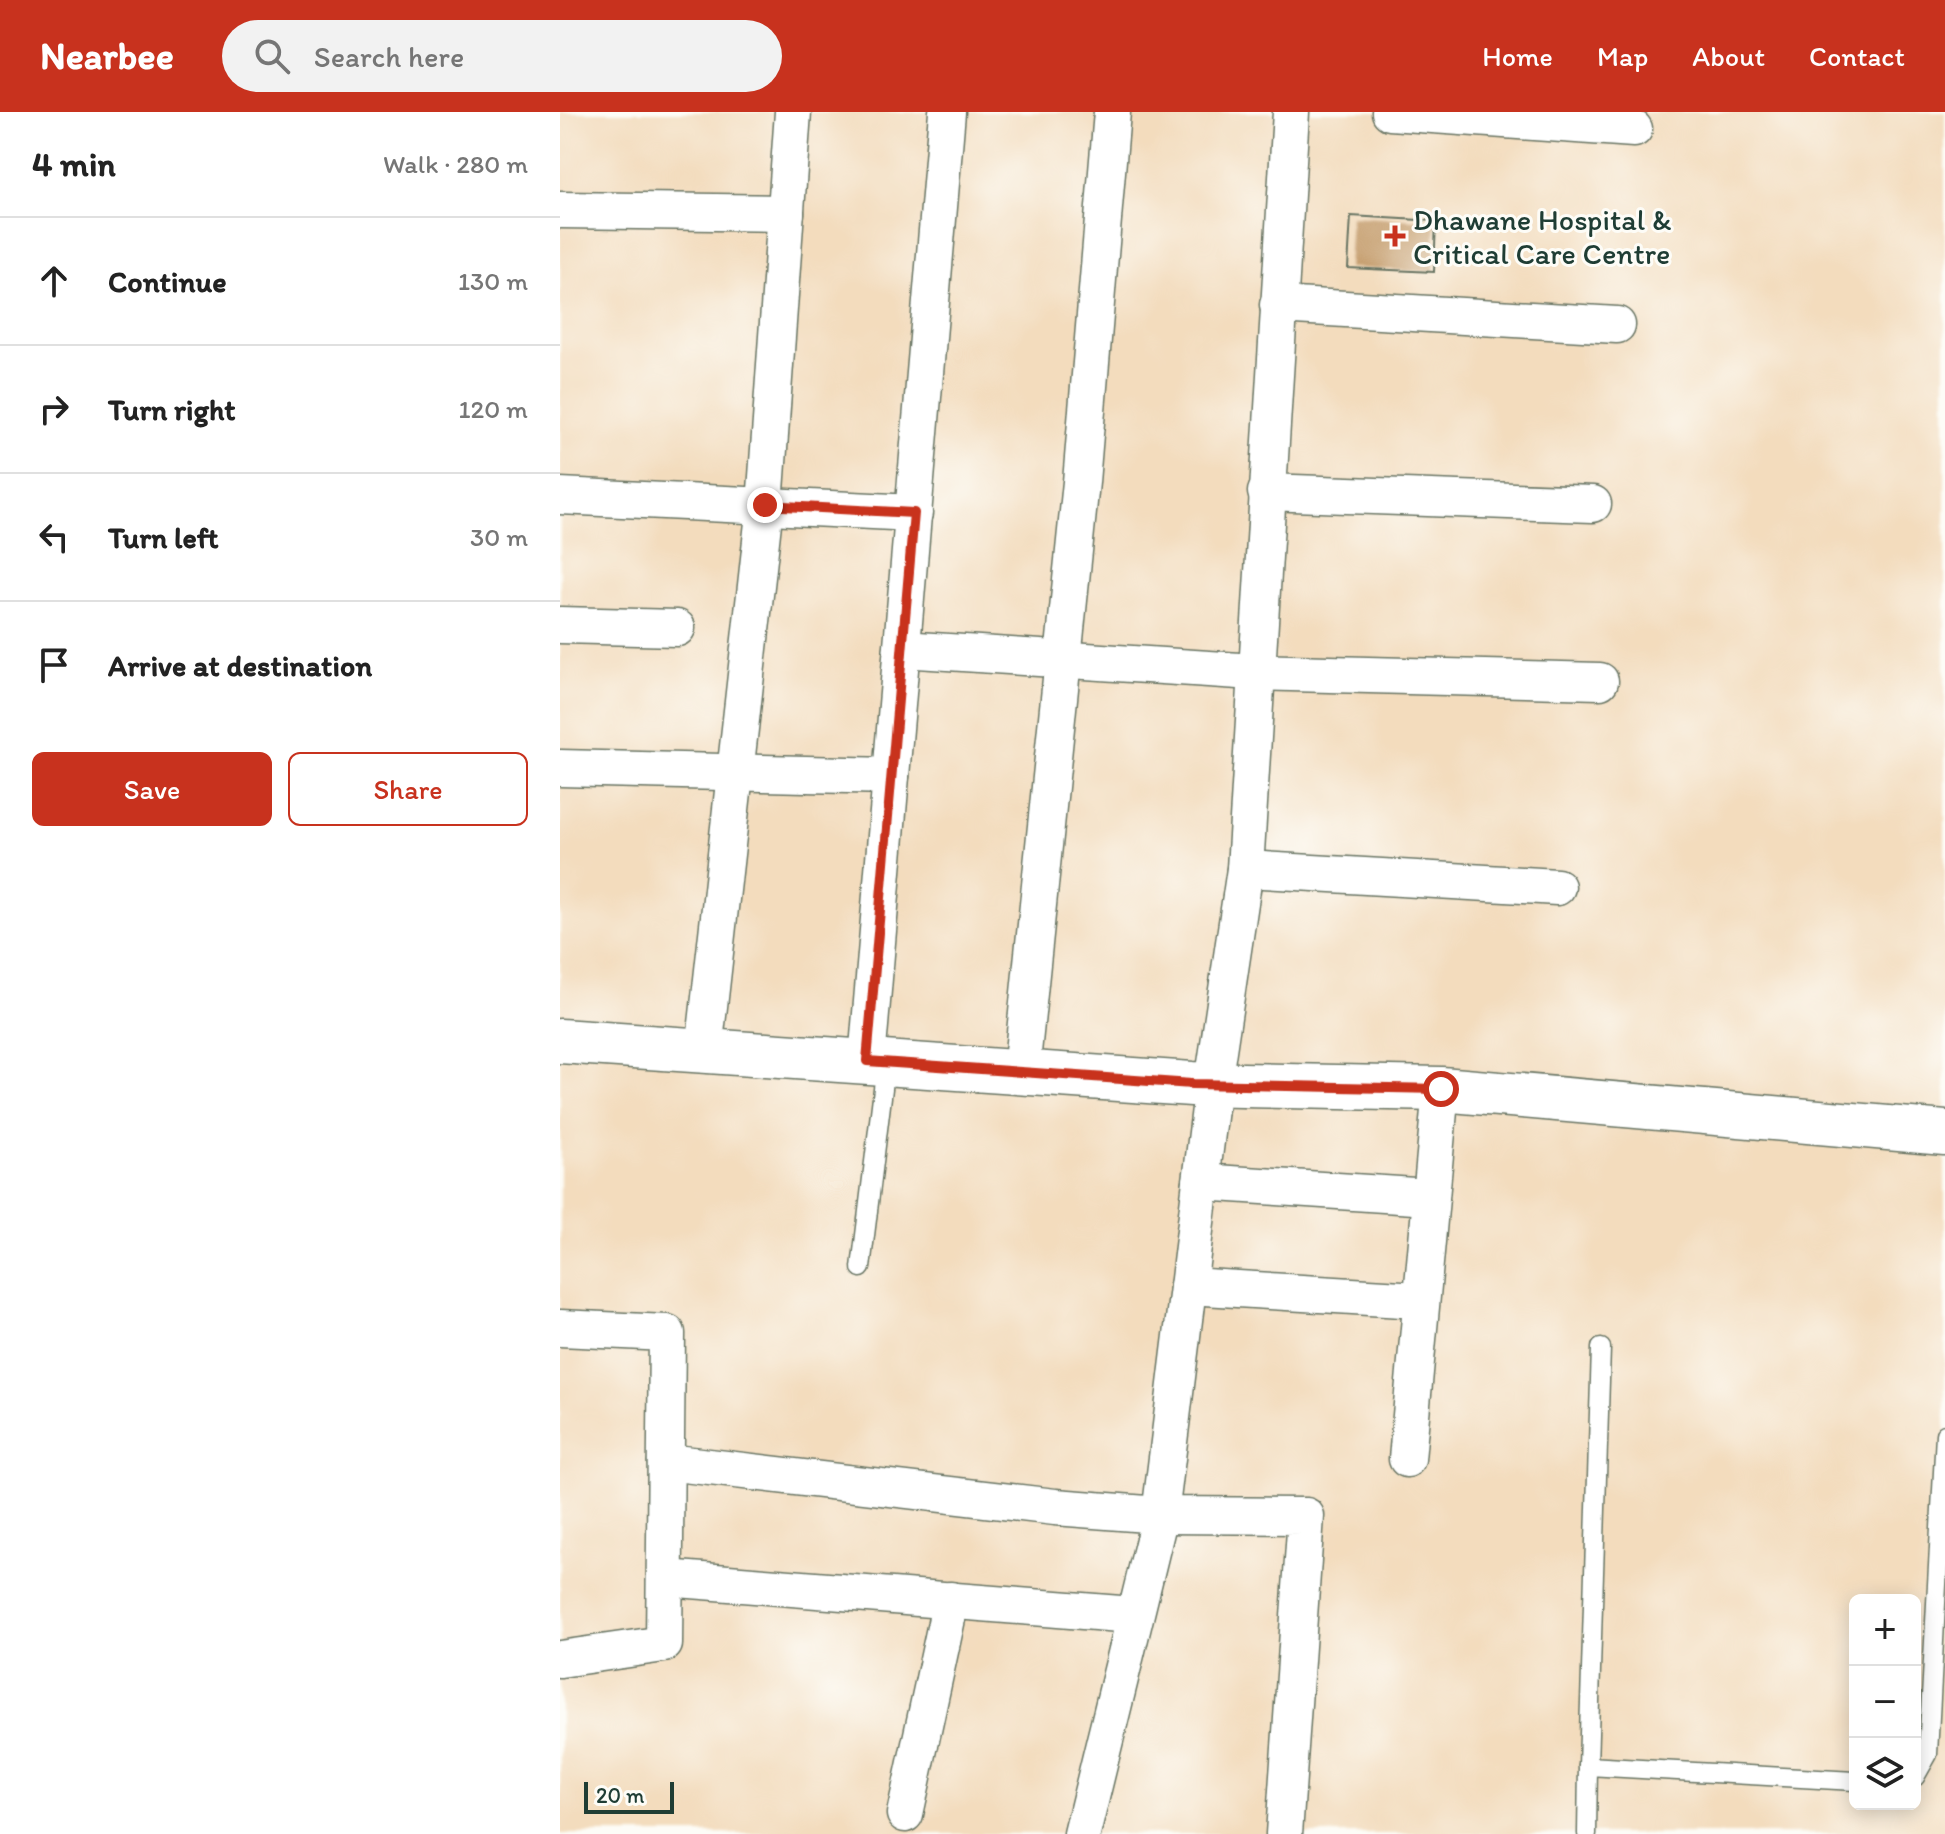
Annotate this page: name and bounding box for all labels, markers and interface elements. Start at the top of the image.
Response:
search box [222,20,782,92]
text: Nearbee [40,33,174,79]
icon: search [250,34,294,78]
text: Search here [314,38,464,75]
text: Home [1482,39,1553,73]
text: Map [1597,39,1648,73]
text: About [1692,39,1765,73]
text: Contact [1809,39,1905,73]
text: 4 min [32,144,116,185]
text: Walk · 280 m [383,148,528,180]
place label: Dhawane Hospital & Critical Care Centre [1413,201,1671,272]
marker: Dhawane Hospital & Critical Care Centre [1384,225,1406,247]
icon: ahead [32,259,76,303]
text: Continue [108,263,227,300]
text: 130 m [458,265,528,297]
icon: right [32,387,76,431]
text: Turn right [108,391,236,428]
text: 120 m [459,393,528,425]
route end [747,487,783,523]
icon: left [32,515,76,559]
text: Turn left [108,519,219,556]
text: 30 m [470,521,528,553]
icon: arrive [32,643,76,687]
text: Arrive at destination [108,647,372,684]
button: Save [32,752,272,826]
button: Share [288,752,528,826]
route start [1423,1071,1459,1107]
map controls [1849,1594,1921,1810]
button: + [1849,1594,1921,1666]
button: − [1849,1666,1921,1738]
button: layers [1849,1738,1921,1810]
scale bar [584,1778,674,1814]
text: 20 m [596,1782,645,1809]

